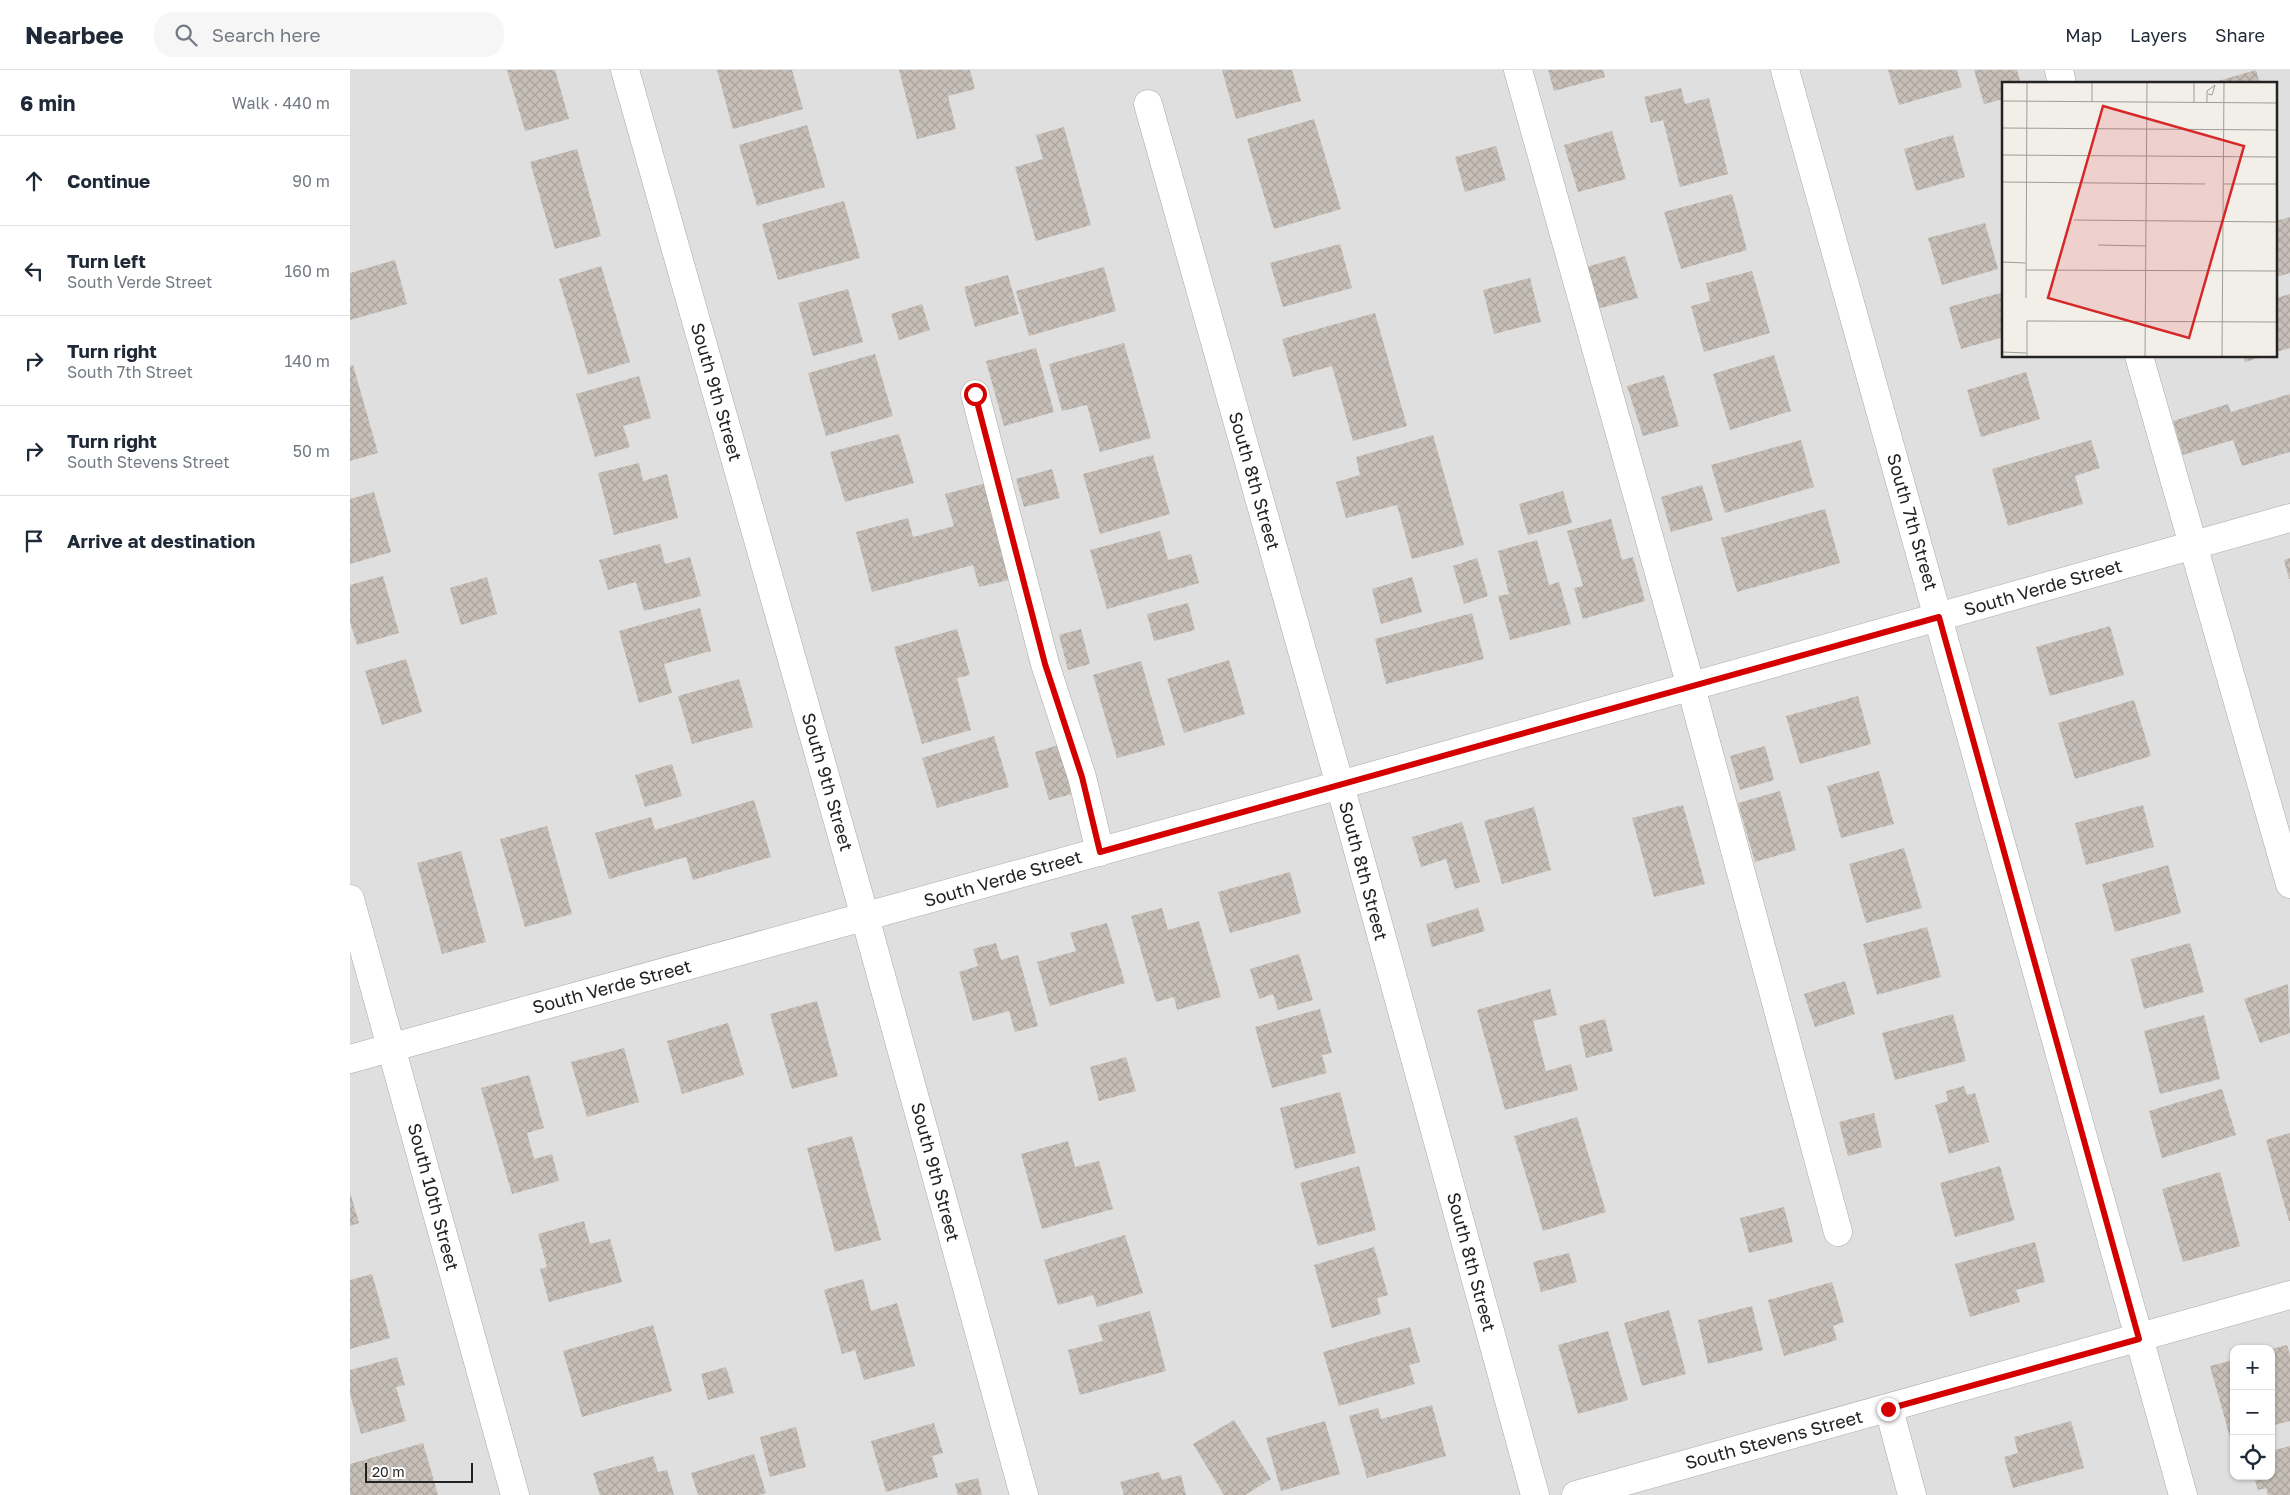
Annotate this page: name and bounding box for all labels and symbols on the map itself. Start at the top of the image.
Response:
inset map [2002,82,2278,358]
street label: South 9th Street [687,320,747,463]
route start [964,383,987,406]
street label: South 8th Street [1225,409,1285,552]
street label: South 7th Street [1883,451,1943,593]
street label: South Verde Street [1961,554,2124,620]
street label: South 9th Street [798,710,858,853]
street label: South 8th Street [1335,799,1393,943]
street label: South Verde Street [921,845,1084,911]
street label: South Verde Street [530,954,694,1018]
street label: South 9th Street [907,1100,965,1244]
street label: South 10th Street [404,1121,464,1273]
street label: South 8th Street [1443,1190,1501,1334]
route end [1877,1398,1900,1421]
street label: South Stevens Street [1683,1405,1865,1473]
scale bar [365,1460,472,1483]

